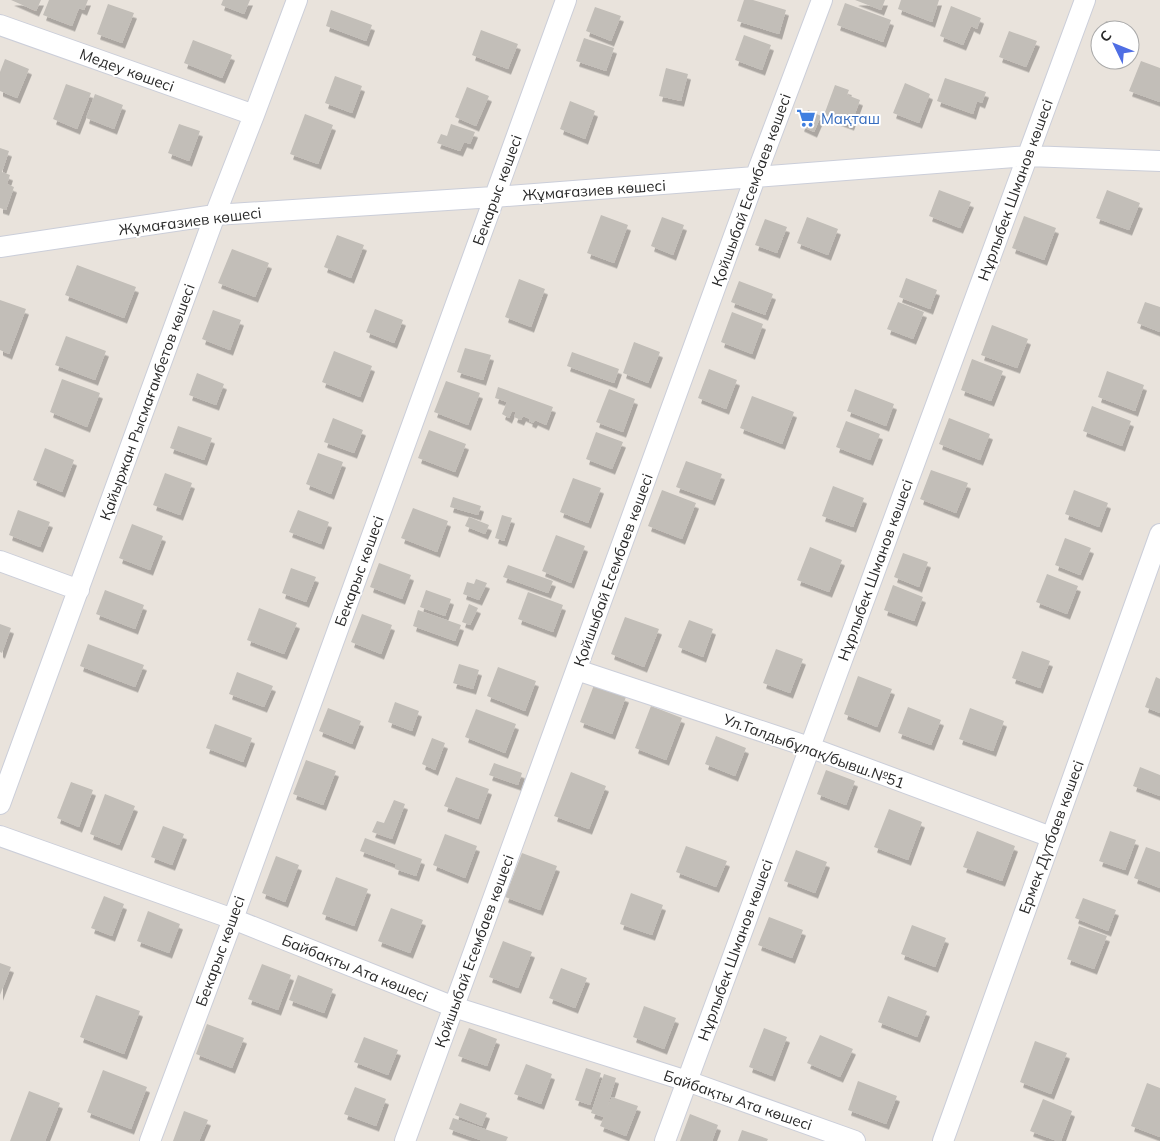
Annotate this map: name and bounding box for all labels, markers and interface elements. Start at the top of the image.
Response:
north arrow [1090,20,1140,70]
text: С [1096,26,1115,46]
street label: Медеу көшесі [77,44,177,96]
street label: Қойшыбай Есембаев көшесі [707,91,795,289]
street label: Нұрлыбек Шманов көшесі [973,97,1057,283]
supermarket icon: Мақташ [795,107,817,129]
place label: Мақташ [821,109,880,128]
street label: Бекарыс көшесі [468,132,526,248]
street label: Жұмағазиев көшесі [522,176,666,204]
street label: Жұмағазиев көшесі [117,203,263,239]
street label: Қайыржан Рысмағамбетов көшесі [95,281,199,523]
street label: Қойшыбай Есембаев көшесі [569,471,657,669]
street label: Нұрлыбек Шманов көшесі [833,477,917,663]
street label: Бекарыс көшесі [330,513,388,629]
street label: Ул.Талдыбұлақ/бывш.№51 [720,709,907,793]
street label: Ермек Дүтбаев көшесi [1014,758,1088,916]
street label: Қойшыбай Есембаев көшесі [430,852,518,1050]
street label: Нұрлыбек Шманов көшесі [693,857,777,1043]
street label: Бекарыс көшесі [191,893,249,1009]
street label: Байбақты Ата көшесі [279,930,431,1006]
street label: Байбақты Ата көшесі [661,1066,815,1134]

